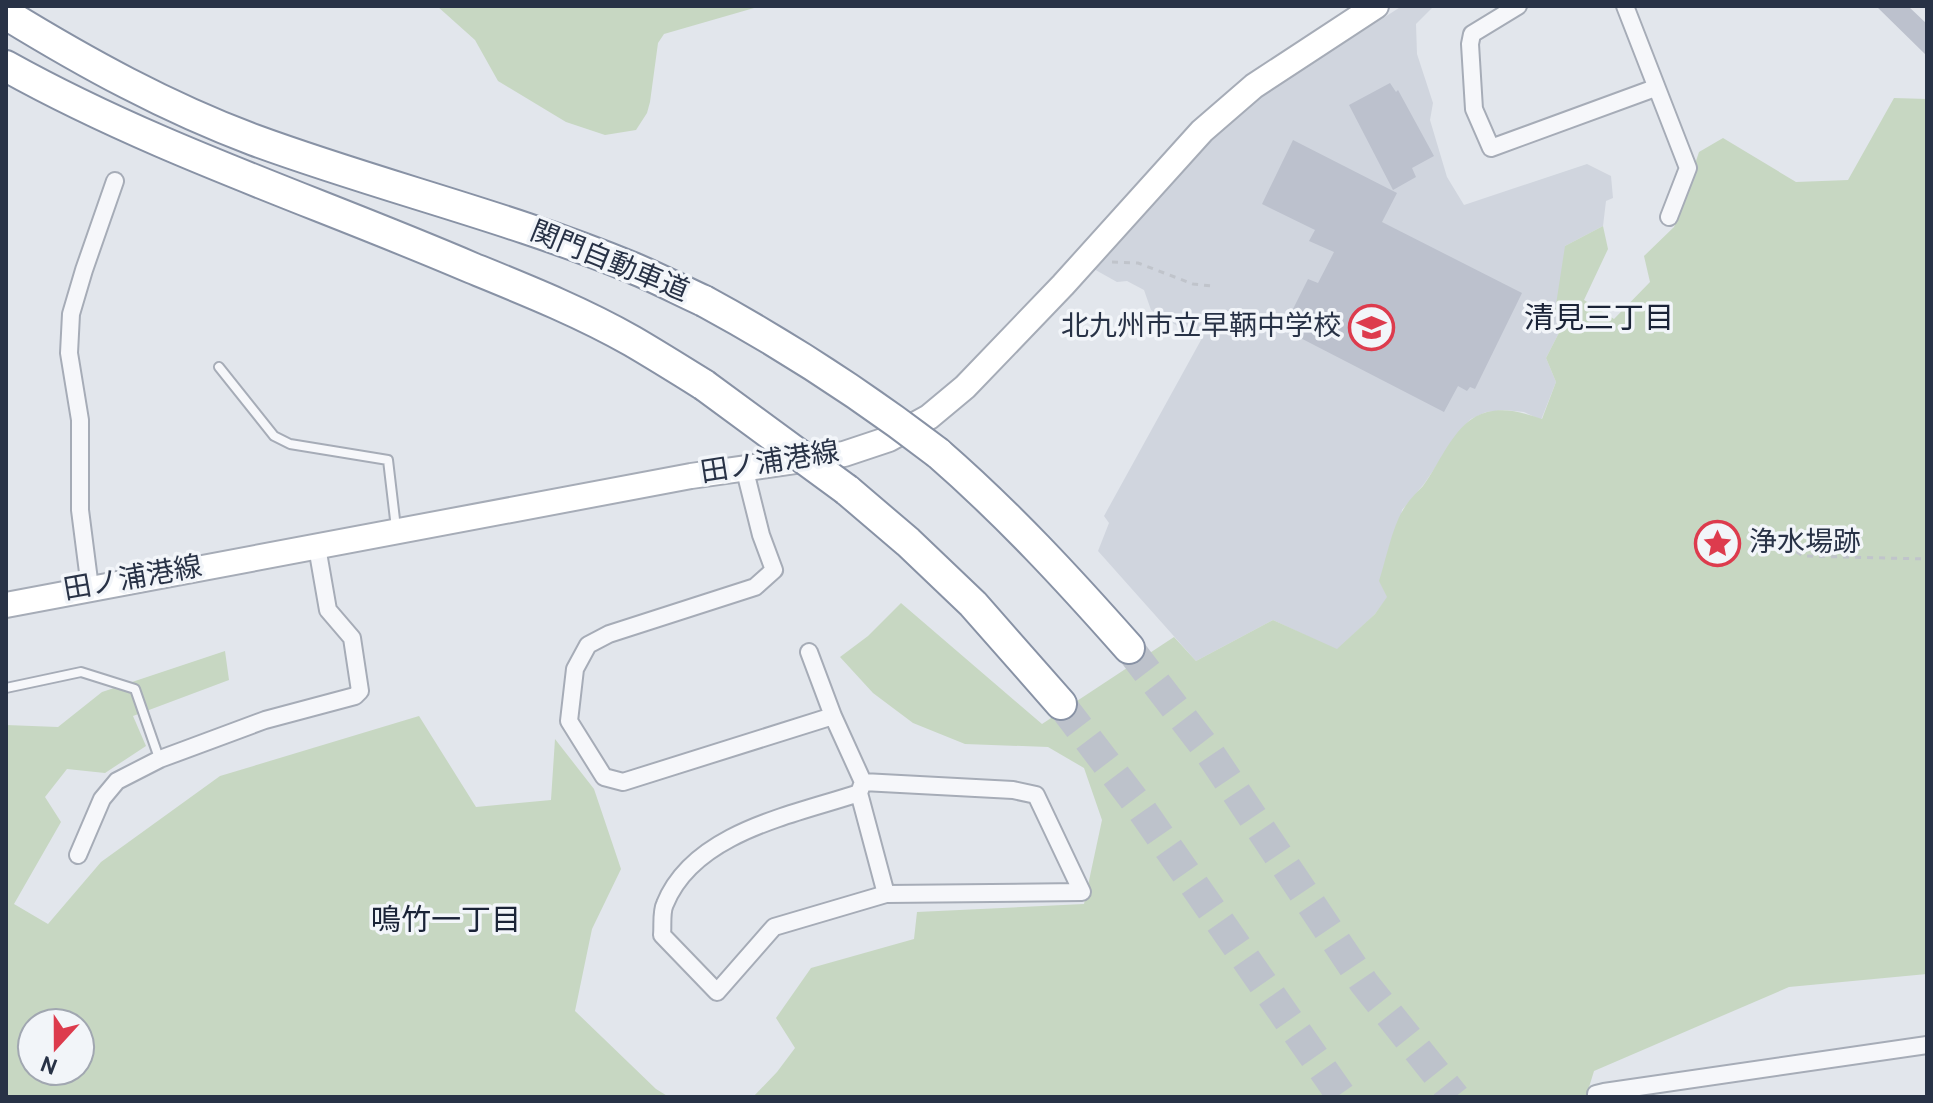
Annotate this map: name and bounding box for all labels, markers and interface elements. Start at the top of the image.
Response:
street label: 関門自動車道 [524,215,694,311]
district label: 清見三丁目 [1524,302,1674,339]
school or university icon: 北九州市立早鞆中学校 [1348,304,1396,352]
place label: 北九州市立早鞆中学校 [1061,310,1341,346]
street label: 田ノ浦港線 [698,435,842,493]
place icon: 浄水場跡 [1694,520,1742,568]
place label: 浄水場跡 [1749,526,1861,562]
street label: 田ノ浦港線 [61,550,205,610]
district label: 鳴竹一丁目 [371,904,521,941]
north arrow [16,1007,96,1087]
text: N [38,1048,62,1079]

